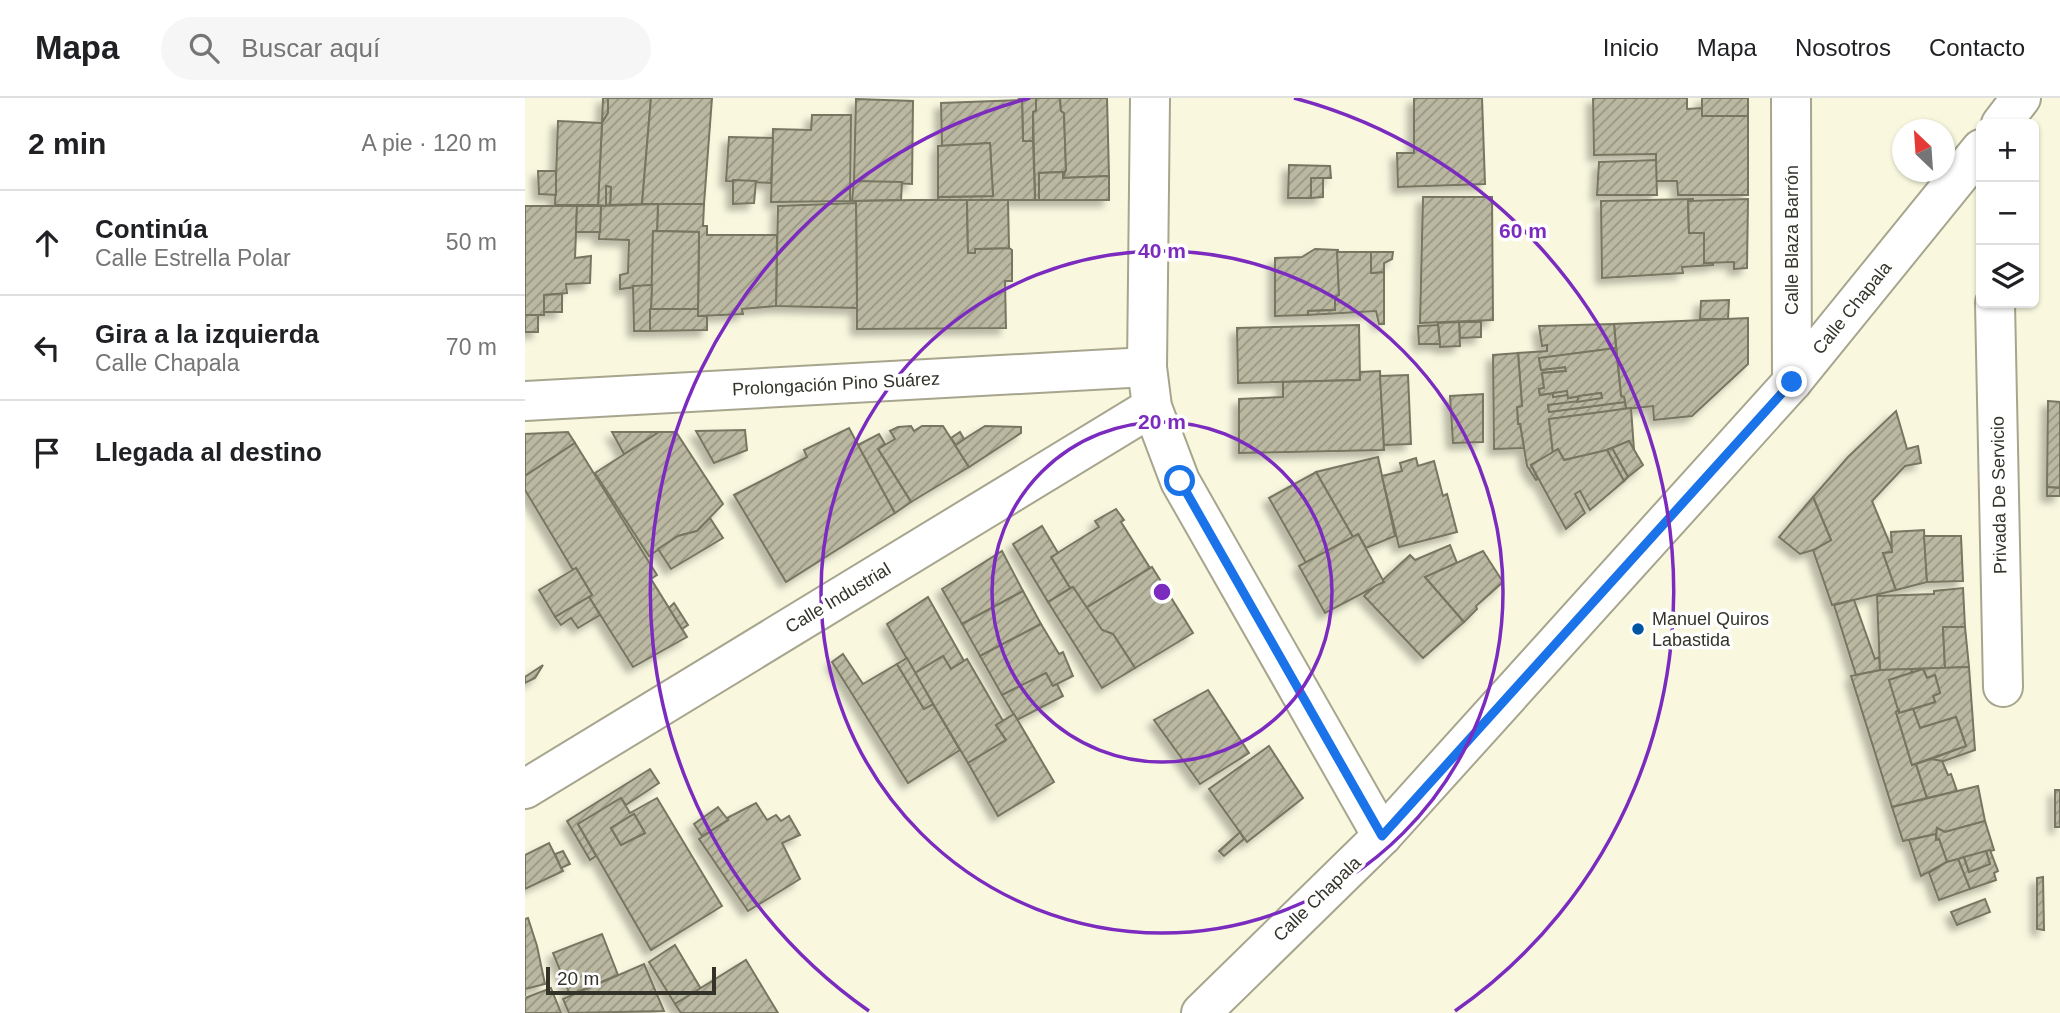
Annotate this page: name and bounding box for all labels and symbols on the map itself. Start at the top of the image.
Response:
north arrow [1892,119,1955,182]
street label: Calle Blaza Barrón [1782,165,1802,315]
text: 60 m [1499,219,1547,242]
text: 40 m [1138,239,1186,262]
street label: Calle Chapala [1809,257,1896,358]
route end [1776,366,1807,397]
street label: Prolongación Pino Suárez [732,369,940,399]
text: 20 m [1138,410,1186,433]
street label: Privada De Servicio [1988,416,2010,574]
route start [1164,465,1195,496]
street label: Calle Industrial [782,559,894,637]
centre of rings [1150,580,1174,604]
place label: Manuel Quiros Labastida [1652,609,1769,650]
marker: Manuel Quiros Labastida [1630,621,1646,637]
street label: Calle Chapala [1269,852,1365,945]
scale bar [546,964,716,996]

